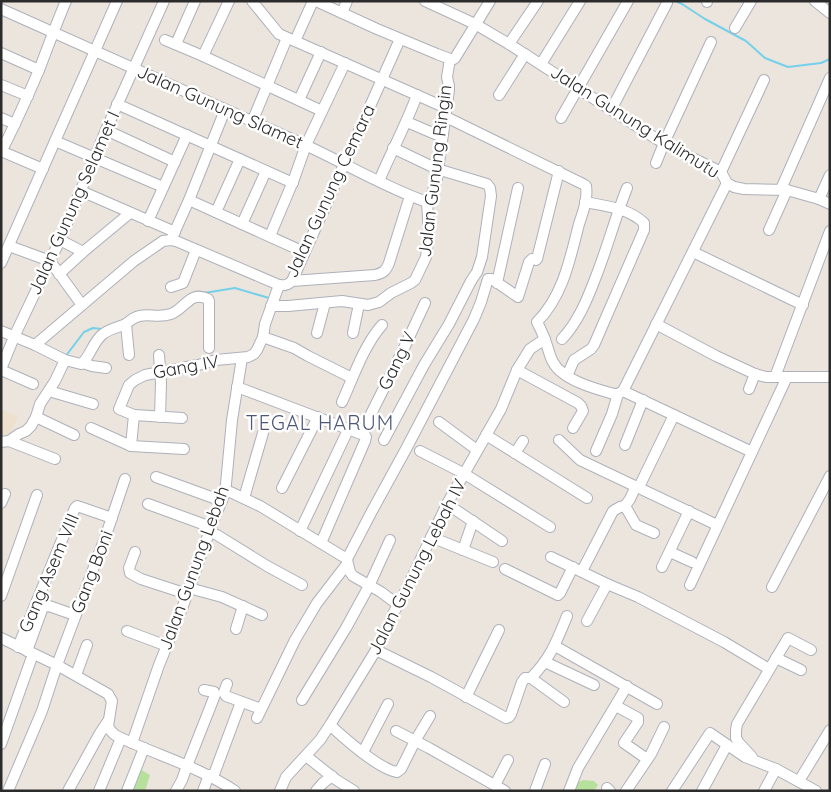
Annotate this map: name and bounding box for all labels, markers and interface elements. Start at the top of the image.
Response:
street label: Jalan Gunung Slamet [134,60,307,154]
street label: Jalan Gunung Kalimutu [546,60,724,183]
street label: Jalan Gunung Ringin [413,84,456,258]
street label: Jalan Gunung Cemara [279,101,380,281]
street label: Jalan Gunung Selamet I [23,107,125,298]
street label: Gang V [373,328,421,394]
street label: Gang IV [151,349,221,384]
district label: TEGAL HARUM [246,410,394,435]
street label: Jalan Gunung Lebah IV [362,475,471,659]
street label: Jalan Gunung Lebah [153,482,234,653]
street label: Gang Asem VIII [13,510,84,636]
street label: Gang Boni [65,527,118,617]

